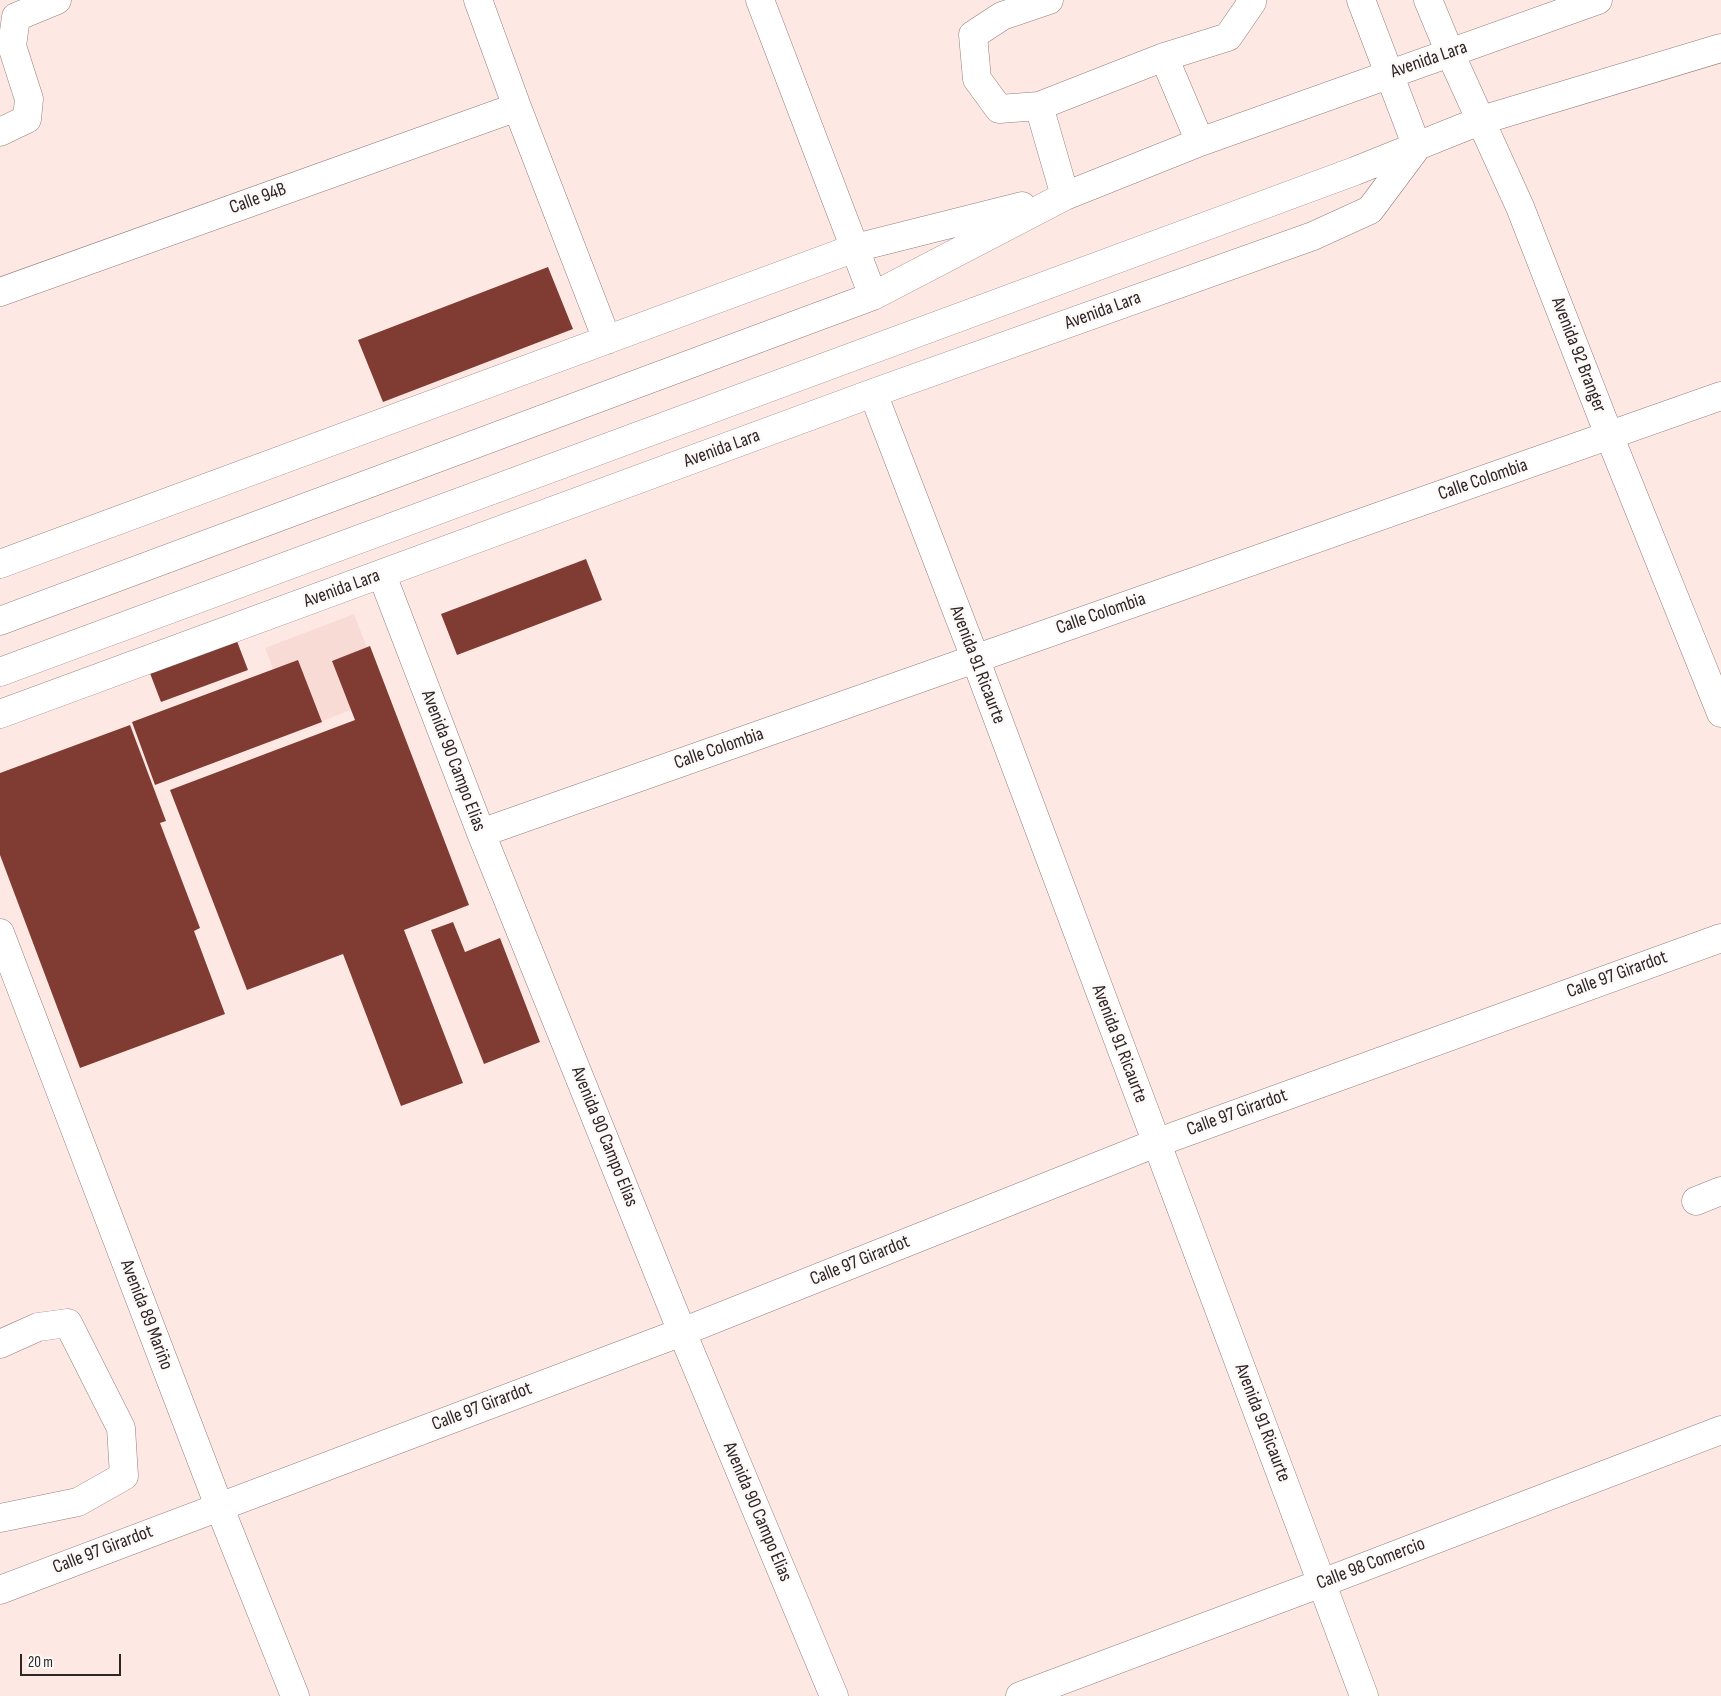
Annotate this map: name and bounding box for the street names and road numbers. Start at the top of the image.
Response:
street label: Avenida Lara [1388,36,1470,84]
street label: Calle 94B [226,178,290,220]
street label: Avenida Lara [1062,287,1144,335]
street label: Avenida 92 Branger [1546,294,1610,416]
street label: Avenida Lara [681,425,763,473]
street label: Calle Colombia [1435,454,1531,506]
street label: Avenida Lara [301,565,383,613]
street label: Calle Colombia [1053,588,1149,640]
street label: Avenida 91 Ricaurte [944,603,1010,727]
street label: Avenida 90 Campo Elias [416,687,490,835]
street label: Calle Colombia [671,723,767,775]
street label: Calle 97 Girardot [1564,946,1670,1004]
street label: Avenida 91 Ricaurte [1086,982,1152,1106]
street label: Avenida 90 Campo Elias [565,1064,643,1210]
street label: Calle 97 Girardot [1184,1084,1290,1142]
street label: Calle 97 Girardot [807,1231,913,1291]
street label: Avenida 89 Mariño [115,1257,177,1373]
street label: Avenida 91 Ricaurte [1229,1361,1295,1485]
street label: Calle 97 Girardot [429,1377,535,1437]
street label: Avenida 90 Campo Elias [717,1439,797,1585]
street label: Calle 97 Girardot [50,1520,156,1580]
street label: Calle 98 Comercio [1313,1533,1429,1595]

